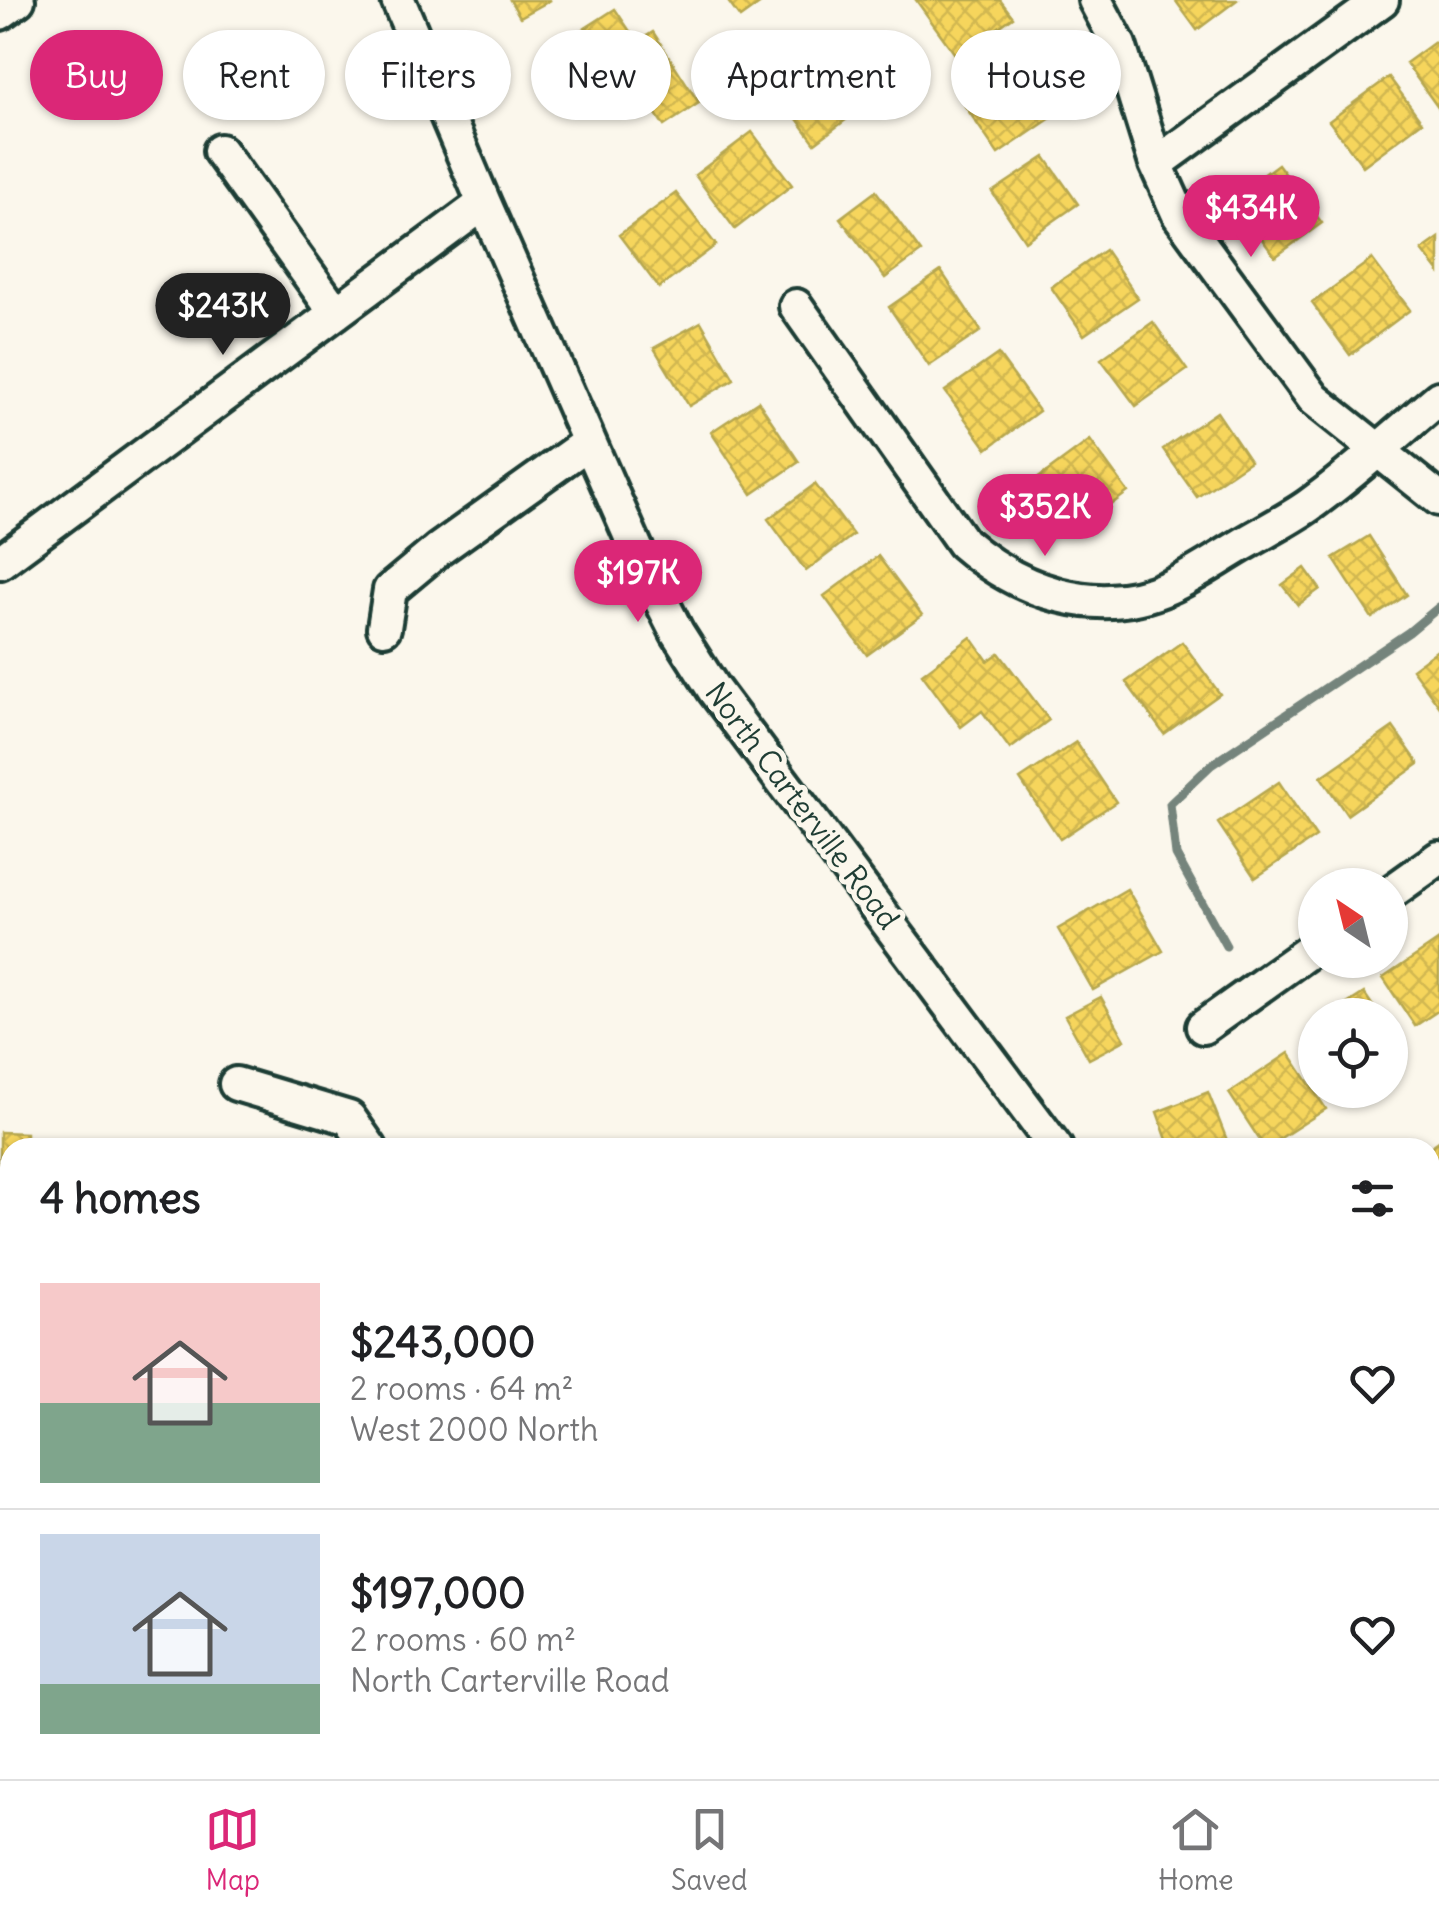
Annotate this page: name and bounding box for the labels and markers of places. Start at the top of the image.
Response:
pin: $434K [1181,175,1321,260]
pin: $243K [153,273,293,358]
pin: $352K [975,474,1115,559]
pin: $197K [568,540,708,625]

